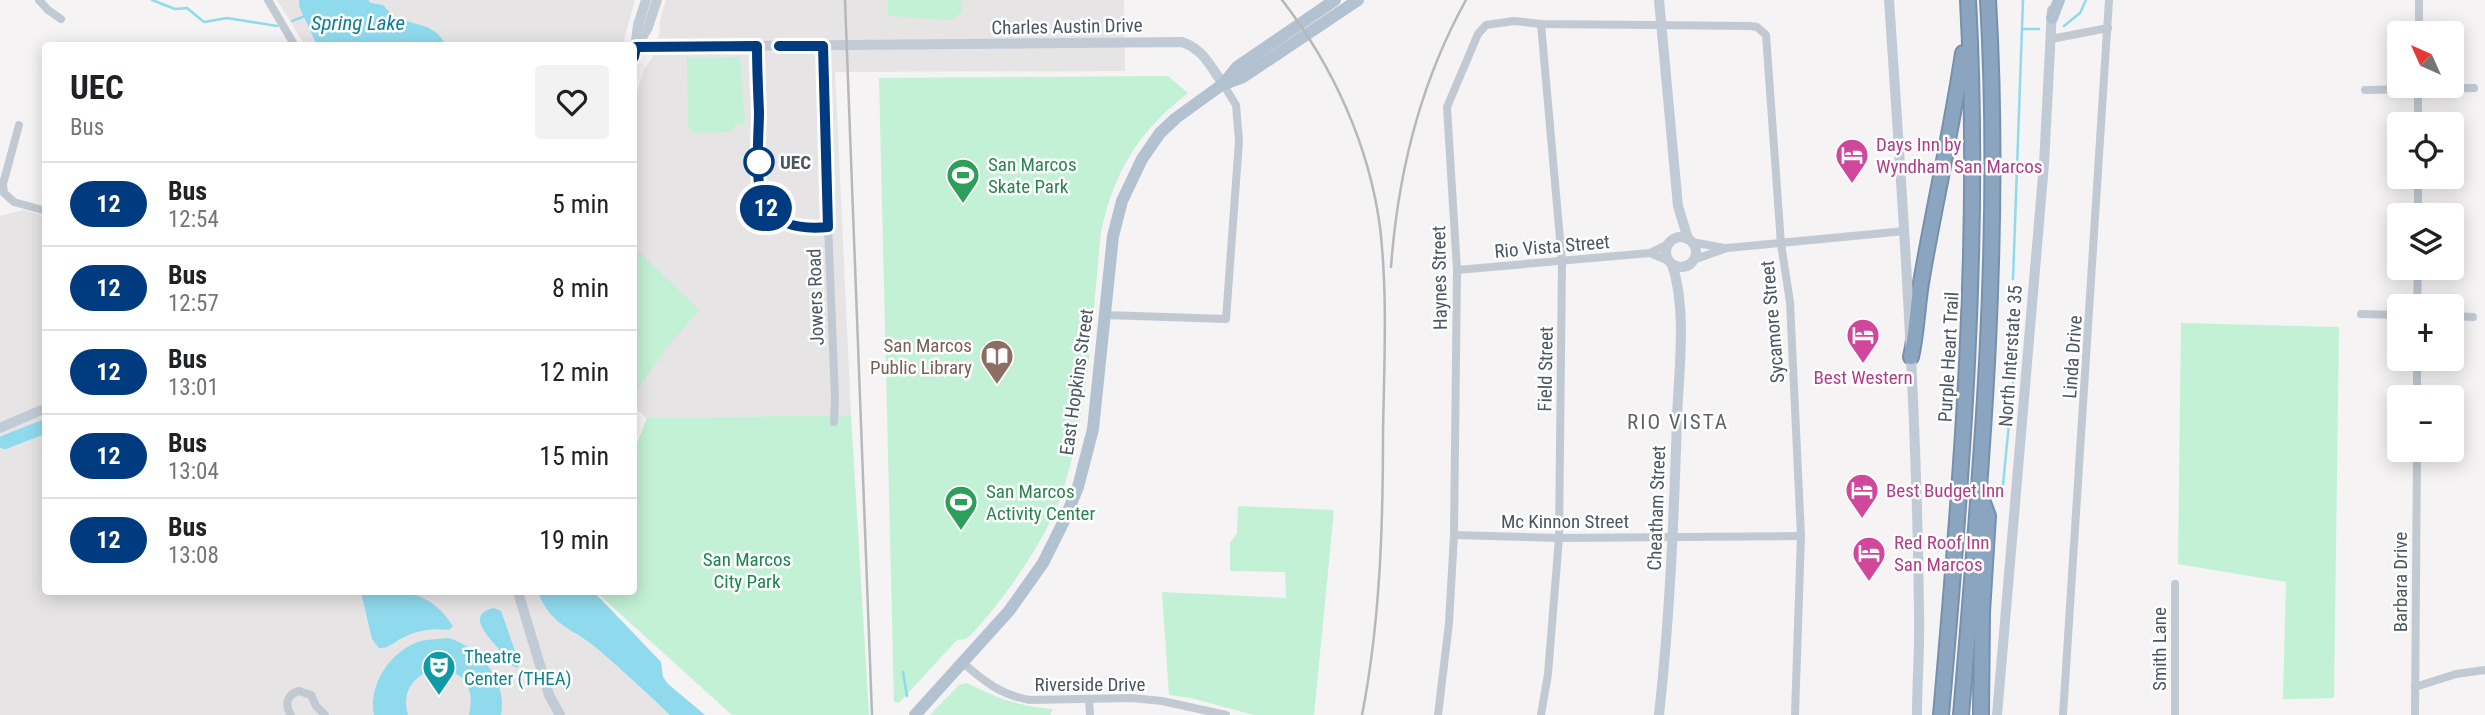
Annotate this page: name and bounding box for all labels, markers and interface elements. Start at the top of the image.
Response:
water label: Spring Lake [311,11,405,35]
street label: Charles Austin Drive [991,14,1143,39]
north arrow [2387,21,2464,98]
map controls [2387,21,2464,462]
button: heart [535,65,609,139]
text: UEC [70,68,124,107]
button: locate [2387,112,2464,189]
text: Bus [70,114,104,141]
place label: Days Inn by Wyndham San Marcos [1876,133,2043,178]
hotel icon: Days Inn by Wyndham San Marcos [1833,136,1871,185]
marker: UEC [744,147,774,177]
place label: UEC [780,151,811,174]
place label: San Marcos Skate Park [988,153,1077,198]
sports icon: San Marcos Skate Park [944,156,982,205]
text: Bus [168,176,207,206]
line badge: 12 [734,185,798,231]
text: 5 min [552,189,609,219]
text: 12 [96,190,121,218]
text: 12 [754,194,778,222]
button: layers [2387,203,2464,280]
text: 12:54 [168,206,219,233]
street label: Haynes Street [1427,226,1452,330]
street label: Rio Vista Street [1493,230,1611,263]
street label: Jowers Road [802,248,829,346]
text: Bus [168,260,207,290]
street label: Sycamore Street [1756,260,1789,384]
text: 8 min [552,273,609,303]
text: 12 [96,274,121,302]
street label: North Interstate 35 [1994,284,2027,428]
text: 12:57 [168,290,219,317]
street label: Purple Heart Trail [1934,291,1963,423]
button: + [2387,294,2464,371]
street label: East Hopkins Street [1055,307,1098,457]
street label: Linda Drive [2058,315,2087,399]
hotel icon: Best Western [1844,316,1882,365]
street label: Field Street [1533,326,1558,412]
place label: San Marcos Public Library [870,334,972,379]
library icon: San Marcos Public Library [978,337,1016,386]
text: Bus [168,344,207,374]
text: 12 min [539,357,609,387]
text: 12 [96,358,121,386]
place label: Best Western [1813,366,1913,389]
text: 13:01 [168,374,219,401]
button: − [2387,385,2464,462]
district label: RIO VISTA [1627,410,1729,434]
text: Bus [168,428,207,458]
text: 15 min [539,441,609,471]
text: 12 [96,442,121,470]
street label: Cheatham Street [1643,445,1670,571]
text: 13:04 [168,458,219,485]
hotel icon: Best Budget Inn [1843,471,1881,520]
place label: Best Budget Inn [1886,479,2004,502]
place label: San Marcos Activity Center [986,480,1096,525]
sports icon: San Marcos Activity Center [942,483,980,532]
street label: Mc Kinnon Street [1501,510,1629,533]
text: Bus [168,512,207,542]
text: 19 min [539,525,609,555]
text: 12 [96,526,121,554]
place label: Red Roof Inn San Marcos [1894,531,1989,576]
street label: Barbara Drive [2389,532,2412,632]
hotel icon: Red Roof Inn San Marcos [1850,534,1888,583]
text: 13:08 [168,542,219,569]
park label: San Marcos City Park [703,548,791,593]
street label: Smith Lane [2148,607,2171,691]
place label: Theatre Center (THEA) [464,645,572,690]
theatre icon: Theatre Center (THEA) [420,648,458,697]
street label: Riverside Drive [1035,673,1145,696]

